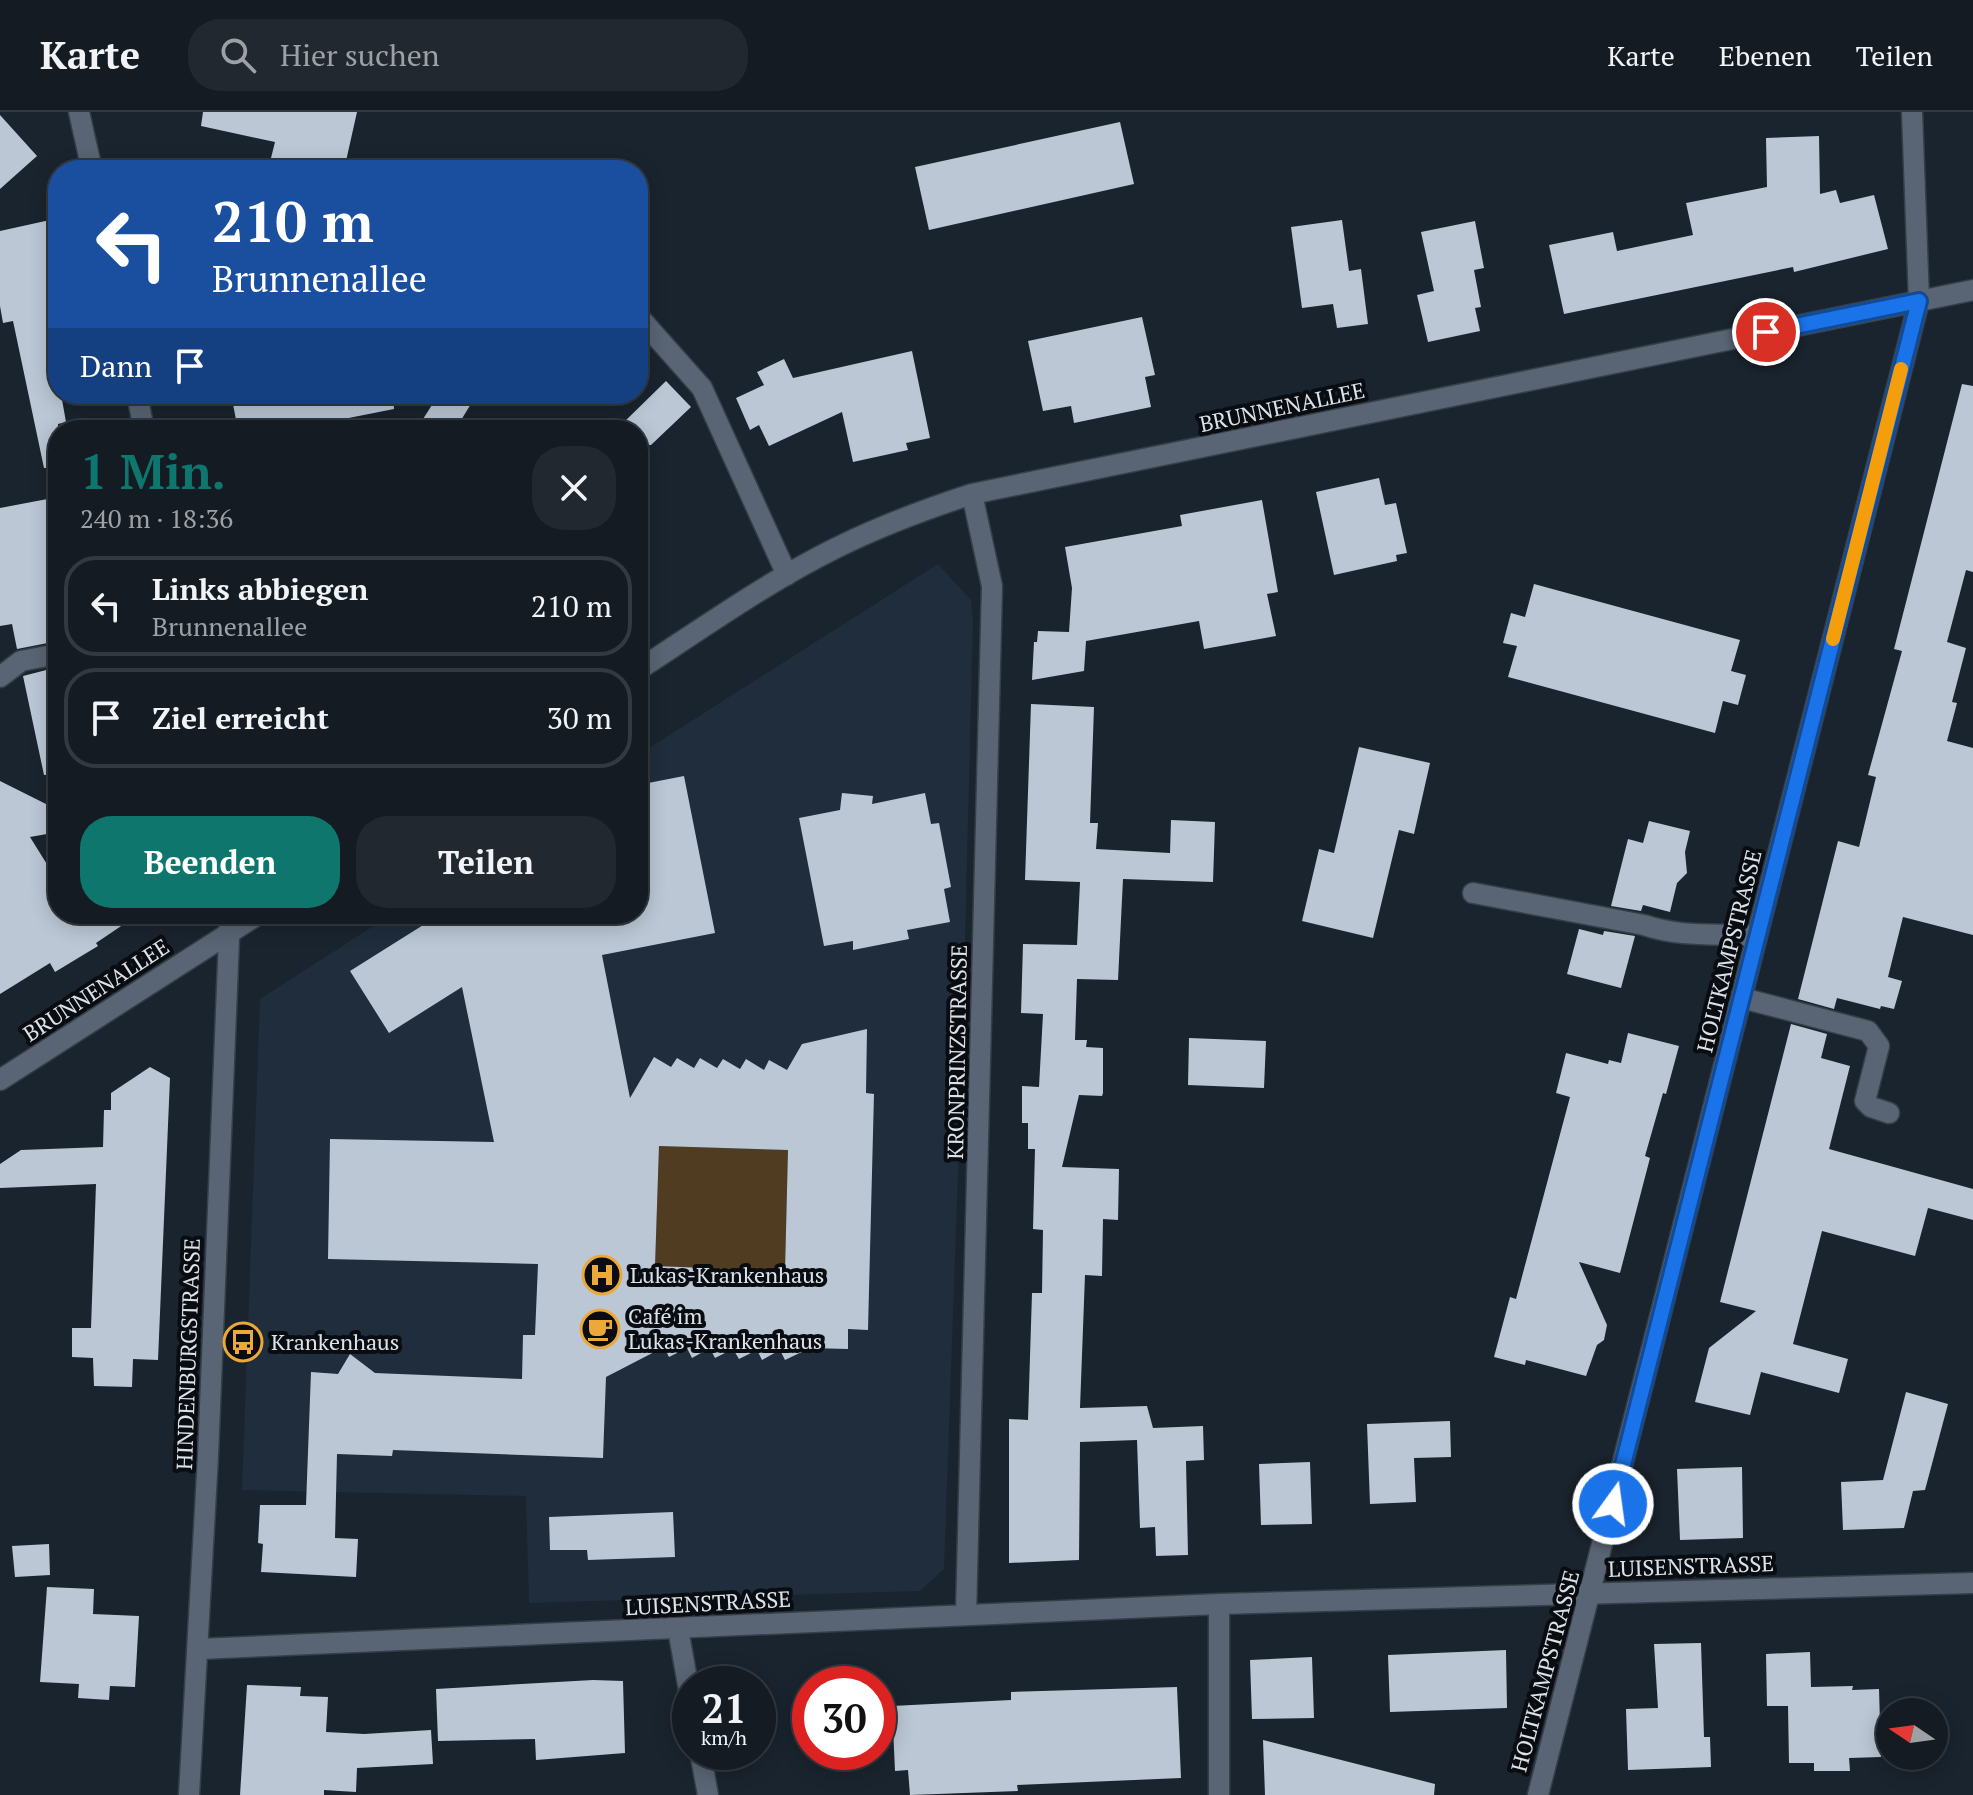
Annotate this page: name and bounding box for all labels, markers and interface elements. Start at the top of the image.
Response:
search box [188,19,748,91]
text: Karte [40,30,140,80]
icon: search [216,33,260,77]
text: Hier suchen [280,35,440,75]
text: Karte [1607,37,1675,74]
text: Ebenen [1719,37,1812,74]
text: Teilen [1856,37,1933,74]
text: 210 m [212,184,374,258]
icon: left [80,192,184,296]
text: Brunnenallee [212,255,427,302]
pin [1732,298,1800,366]
icon: arrive [1744,310,1788,354]
icon: arrive [168,344,212,388]
text: Dann [80,346,152,386]
street label: BRUNNENALLEE [1197,375,1367,438]
text: 1 Min. [80,439,226,503]
button: close [532,446,616,530]
text: 240 m · 18:36 [80,501,233,535]
text: Links abbiegen [152,569,368,609]
icon: left [84,584,128,628]
text: 210 m [531,586,612,626]
text: Brunnenallee [152,609,307,643]
icon: arrive [84,696,128,740]
text: Ziel erreicht [152,698,329,738]
text: 30 m [547,698,612,738]
button: Beenden [80,816,340,908]
button: Teilen [356,816,616,908]
street label: HOLTKAMPSTRASSE [1689,847,1768,1055]
street label: BRUNNENALLEE [17,932,174,1048]
street label: KRONPRINZSTRASSE [940,944,973,1160]
street label: HINDENBURGSTRASSE [169,1238,206,1470]
hospital icon: Lukas-Krankenhaus [581,1254,623,1296]
place label: Lukas-Krankenhaus [630,1260,824,1289]
place label: Café im Lukas-Krankenhaus [628,1301,822,1355]
cafe icon: Café im Lukas-Krankenhaus [579,1308,621,1350]
bus stop icon: Krankenhaus [222,1321,264,1363]
place label: Krankenhaus [271,1327,399,1356]
position arrow [1571,1462,1655,1546]
street label: LUISENSTRASSE [1607,1548,1775,1583]
street label: HOLTKAMPSTRASSE [1504,1567,1585,1775]
street label: LUISENSTRASSE [624,1584,792,1621]
speed limit sign: 30 [792,1666,896,1770]
text: 21 [701,1681,747,1734]
north arrow [1876,1698,1948,1770]
map controls [1876,1698,1948,1770]
text: km/h [701,1724,747,1751]

